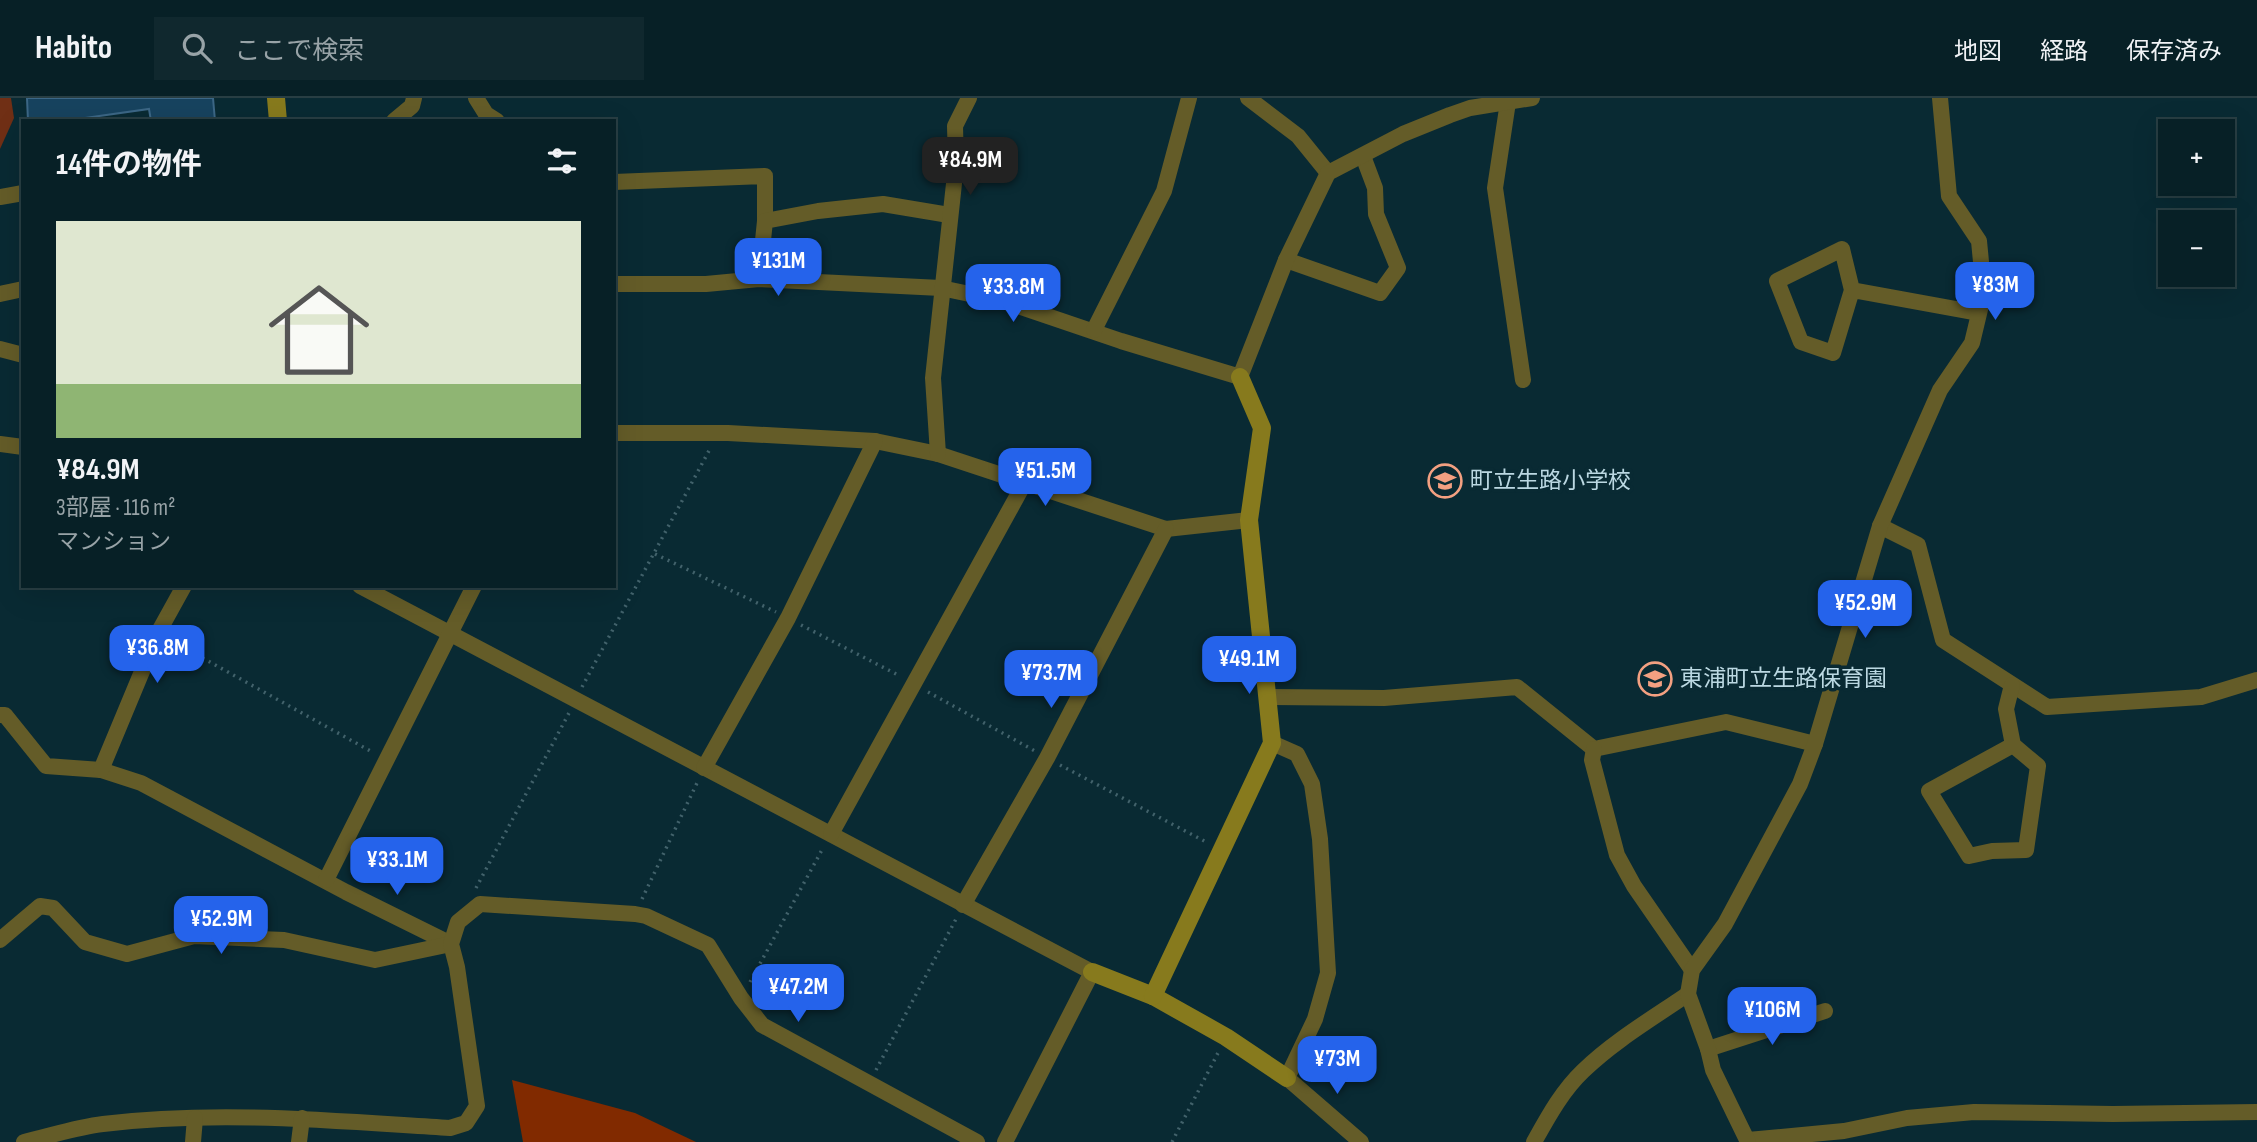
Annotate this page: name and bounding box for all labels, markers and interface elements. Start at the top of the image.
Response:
search box [154,17,644,80]
text: Habito [35,28,112,68]
icon: search [178,29,216,67]
text: ここで検索 [234,36,364,67]
text: 地図 [1954,37,2002,66]
text: 経路 [2040,37,2088,66]
text: 保存済み [2126,37,2222,66]
map controls [2158,119,2235,287]
button: + [2158,119,2235,196]
pin: ¥84.9M [913,138,1027,197]
icon: filters [543,142,581,180]
text: ¥84.9M [938,146,1002,174]
text: 14件の物件 [56,147,202,183]
button: − [2158,210,2235,287]
pin: ¥131M [729,238,827,298]
text: ¥131M [751,247,805,275]
pin: ¥83M [1954,262,2036,322]
pin: ¥33.8M [956,264,1070,324]
icon: home [256,267,382,393]
text: ¥83M [1971,271,2019,299]
text: ¥33.8M [982,273,1045,301]
pin: ¥51.5M [988,448,1102,508]
text: ¥84.9M [56,452,139,488]
text: ¥51.5M [1014,457,1076,485]
school or university icon: 町立生路小学校 [1426,462,1464,500]
place label: 町立生路小学校 [1470,467,1631,495]
text: 3部屋 · 116 m² [56,494,175,522]
text: マンション [56,528,171,556]
pin: ¥52.9M [1808,580,1922,640]
text: ¥52.9M [1834,589,1896,617]
pin: ¥36.8M [100,626,214,685]
text: ¥36.8M [125,634,189,662]
pin: ¥49.1M [1192,636,1306,696]
text: ¥49.1M [1218,645,1280,673]
pin: ¥73.7M [994,650,1108,710]
text: ¥73.7M [1020,659,1082,687]
school or university icon: 東浦町立生路保育園 [1636,660,1674,698]
place label: 東浦町立生路保育園 [1680,665,1887,693]
pin: ¥33.1M [340,838,454,897]
text: ¥33.1M [366,846,428,874]
pin: ¥52.9M [164,896,278,956]
text: ¥52.9M [190,905,252,933]
pin: ¥47.2M [741,964,855,1024]
text: ¥47.2M [768,973,828,1001]
pin: ¥106M [1723,988,1821,1047]
text: ¥106M [1743,996,1801,1024]
pin: ¥73M [1296,1037,1378,1096]
text: ¥73M [1314,1045,1360,1073]

